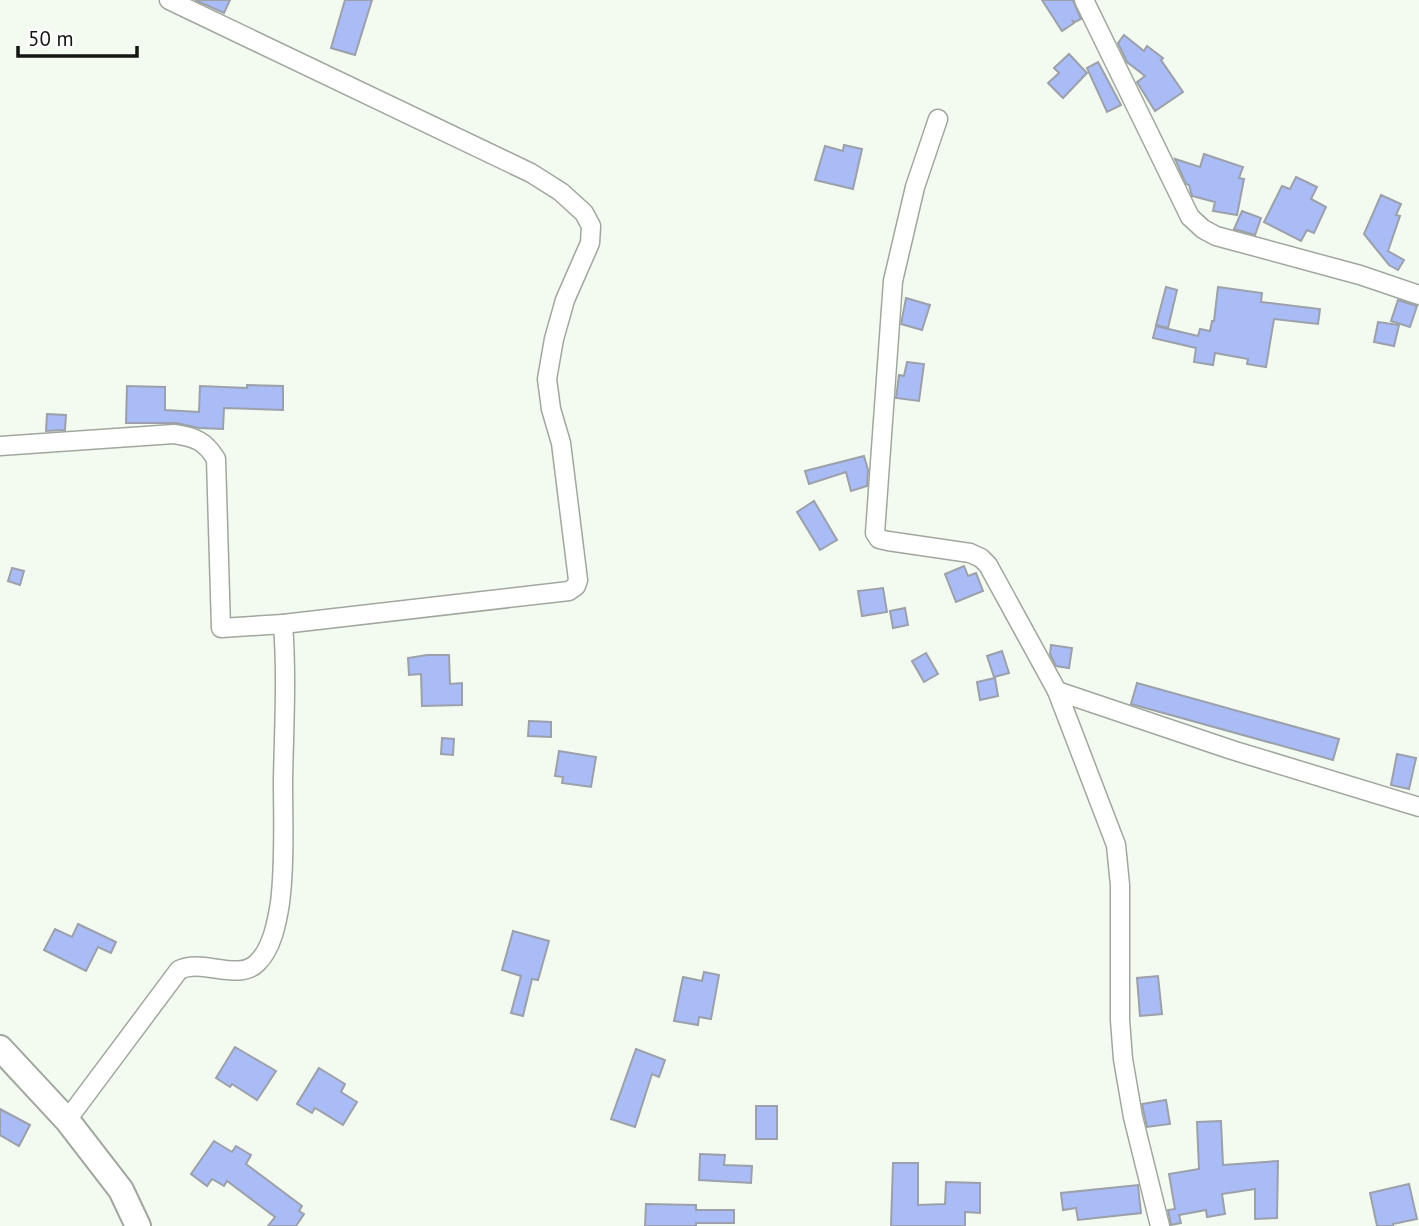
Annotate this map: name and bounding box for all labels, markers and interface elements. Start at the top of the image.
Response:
scale bar [18,14,136,58]
text: 50 m [28,25,74,52]

